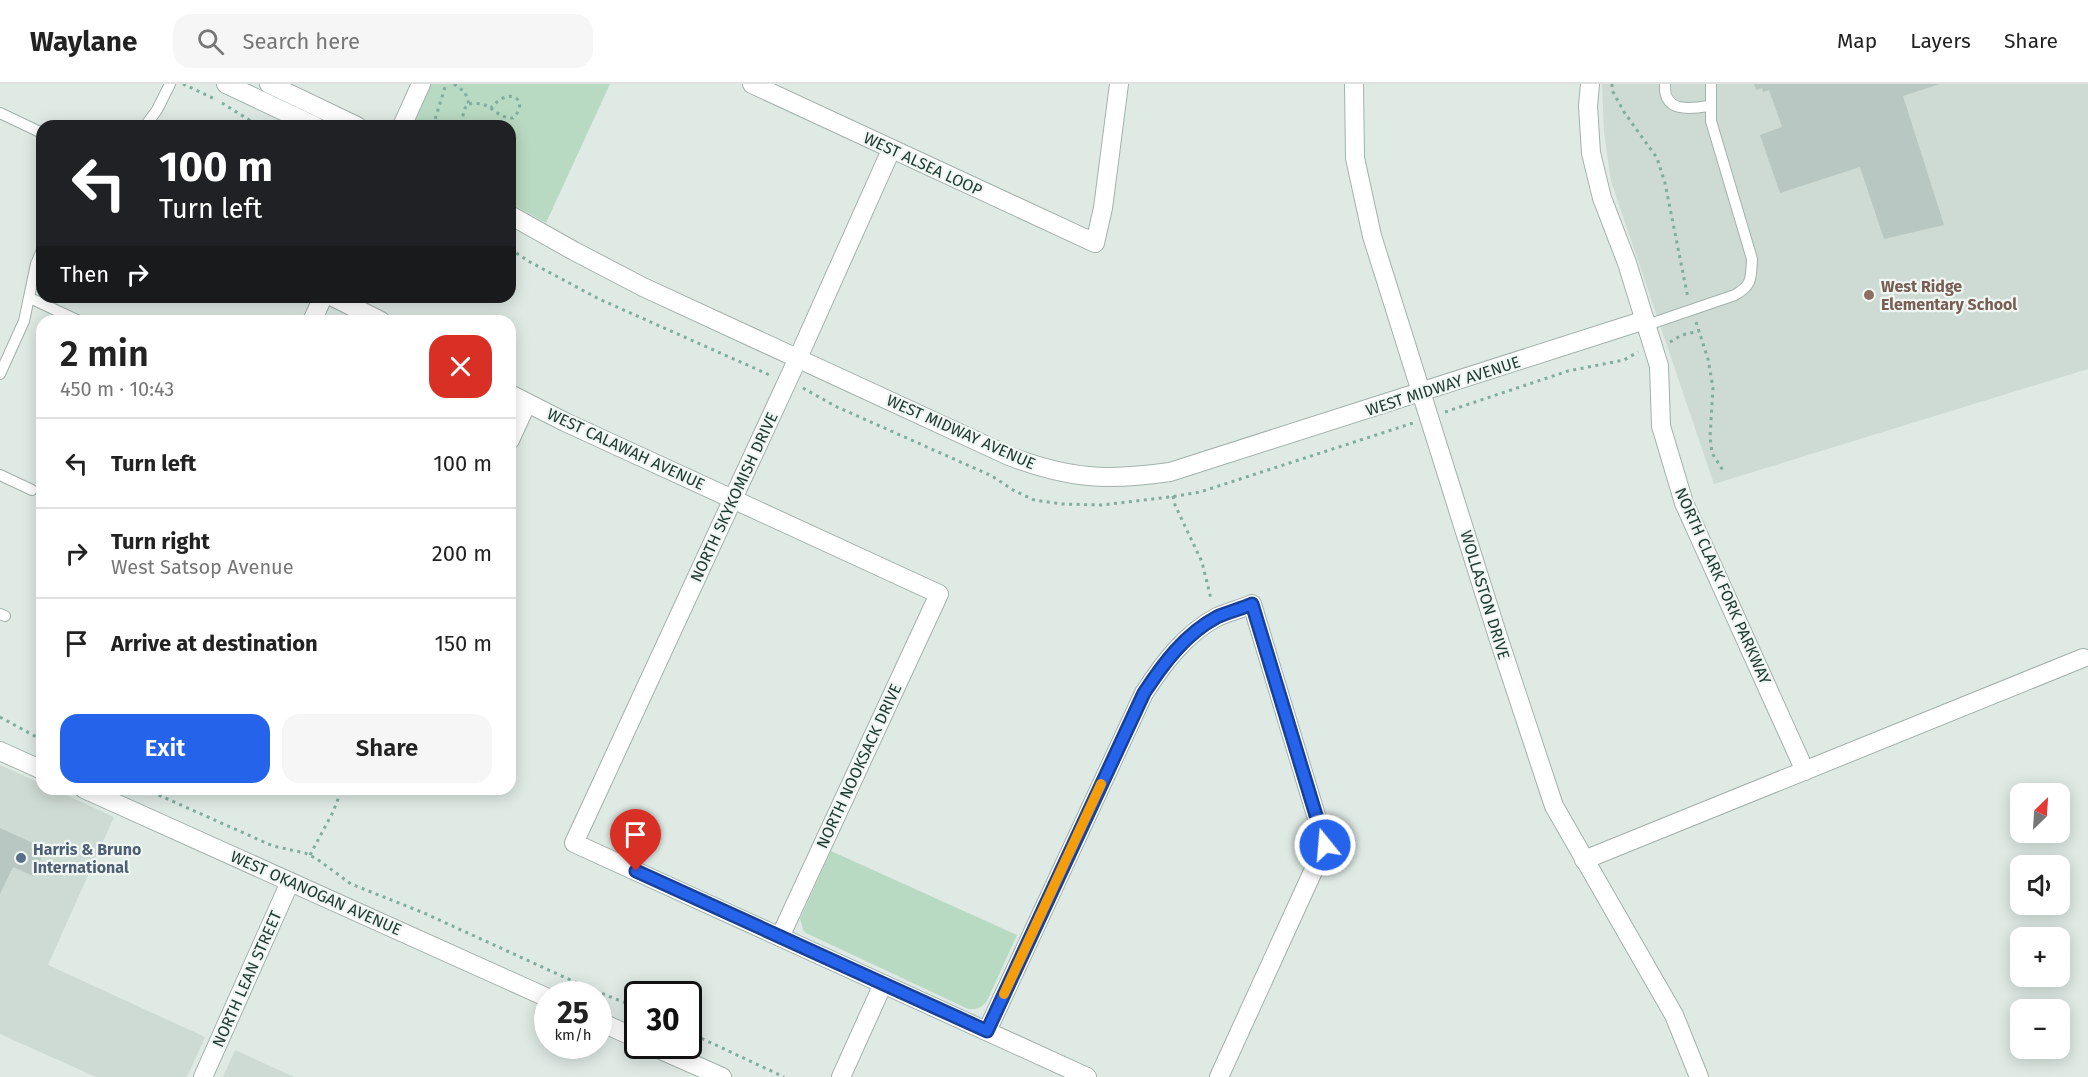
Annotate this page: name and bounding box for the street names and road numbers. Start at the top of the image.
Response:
street label: WEST ALSEA LOOP [861,128,985,200]
street label: WEST MIDWAY AVENUE [1363,352,1523,420]
street label: WEST MIDWAY AVENUE [884,391,1038,473]
street label: WEST CALAWAH AVENUE [544,404,708,494]
street label: NORTH SKYKOMISH DRIVE [686,409,782,585]
street label: NORTH CLARK FORK PARKWAY [1671,485,1775,687]
street label: WOLLASTON DRIVE [1456,528,1514,662]
street label: NORTH NOOKSACK DRIVE [812,681,906,851]
street label: WEST OKANOGAN AVENUE [228,847,404,939]
street label: NORTH LEAN STREET [208,907,286,1050]

